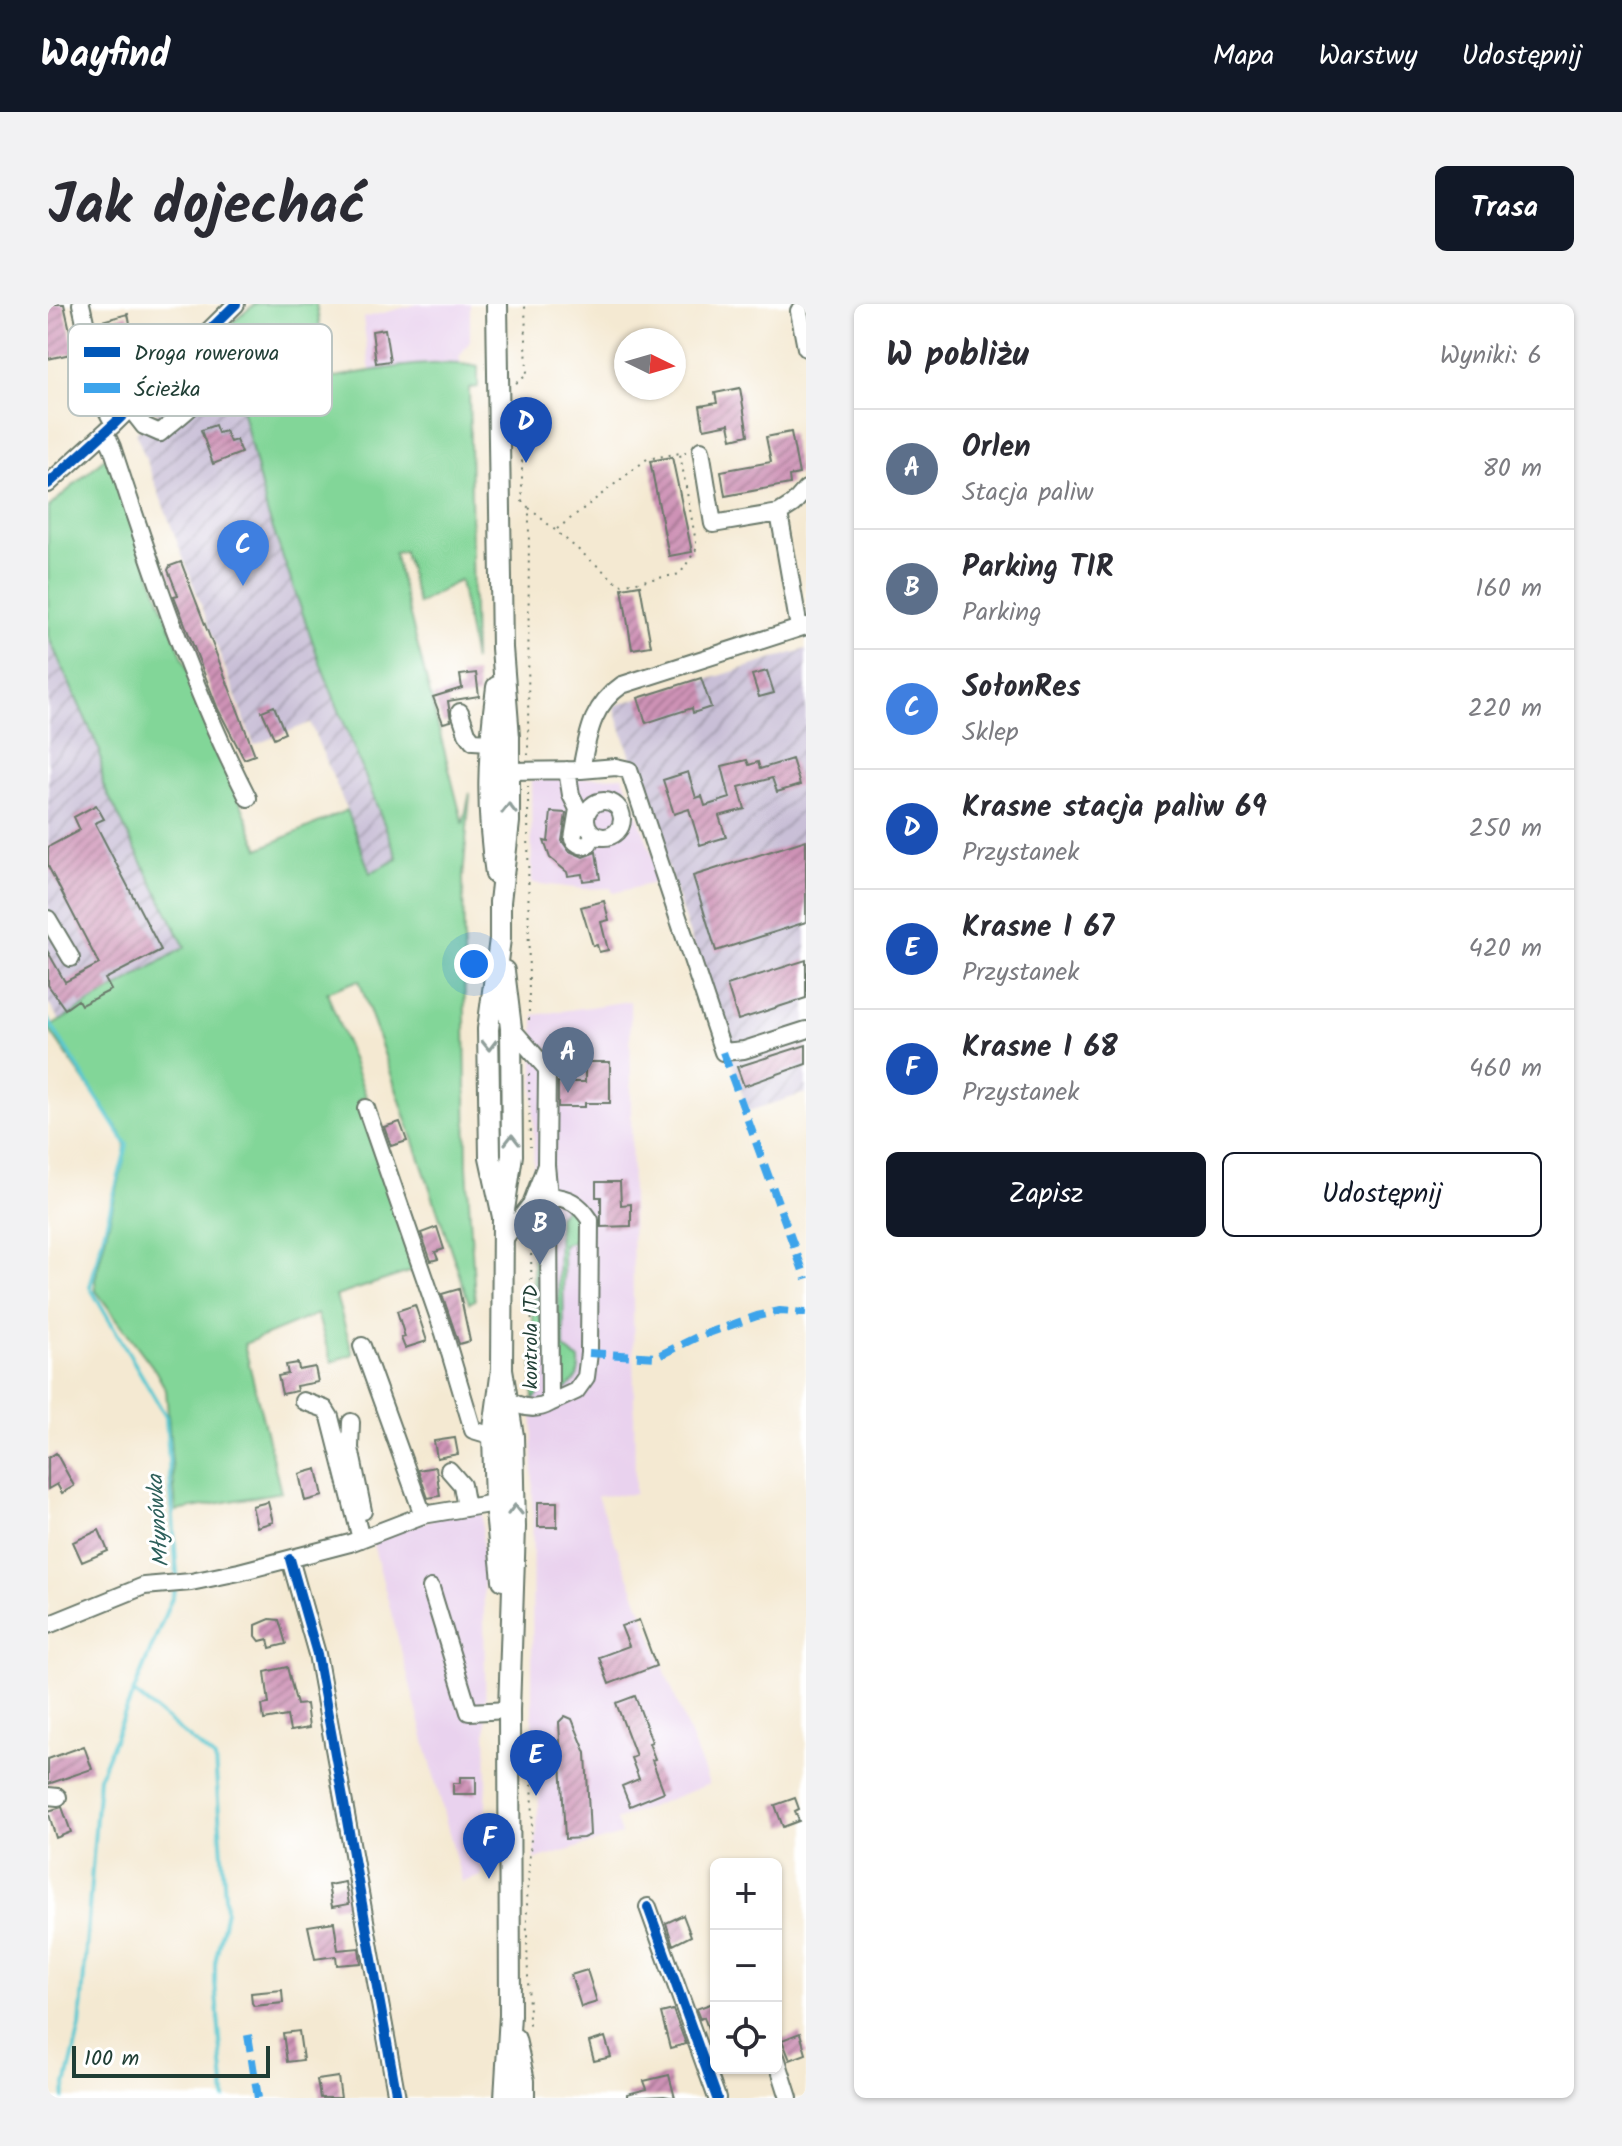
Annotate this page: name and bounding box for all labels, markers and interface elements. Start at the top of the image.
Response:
text: Wayfind [40,26,170,86]
text: Mapa [1213,34,1274,79]
text: Warstwy [1318,34,1417,79]
text: Udostępnij [1461,34,1582,79]
text: Jak dojechać [48,163,366,253]
button: Trasa [1435,166,1574,251]
legend [68,324,332,416]
north arrow [614,328,686,400]
text: W pobliżu [886,329,1029,383]
text: Wyniki: 6 [1440,335,1542,377]
text: Droga rowerowa [134,337,279,372]
text: Ścieżka [134,373,201,408]
pin: D [500,397,552,463]
text: Orlen [962,424,1031,472]
text: A [904,448,920,490]
text: 80 m [1482,448,1542,490]
text: Stacja paliw [962,472,1094,514]
pin: C [217,520,269,586]
text: Parking TIR [962,544,1113,592]
text: B [904,568,920,610]
text: 160 m [1475,568,1542,610]
text: Parking [962,592,1042,634]
text: SołonRes [962,664,1081,712]
text: C [904,688,920,730]
text: 220 m [1468,688,1542,730]
text: Sklep [962,712,1019,754]
text: Krasne stacja paliw 69 [962,784,1267,832]
one-way arrow [500,802,518,815]
text: D [903,808,921,850]
text: 250 m [1469,808,1542,850]
text: Przystanek [962,832,1079,874]
text: Krasne I 67 [962,904,1114,952]
text: E [905,928,919,970]
text: 420 m [1468,928,1542,970]
your location [454,944,494,984]
text: Przystanek [962,952,1079,994]
text: Krasne I 68 [962,1024,1118,1072]
pin: A [542,1027,594,1093]
one-way arrow [480,1039,497,1052]
text: F [905,1048,919,1090]
text: 460 m [1469,1048,1542,1090]
text: Przystanek [962,1072,1079,1114]
one-way arrow [503,1133,521,1146]
button: Zapisz [886,1152,1206,1237]
button: Udostępnij [1222,1152,1542,1237]
pin: B [514,1199,566,1265]
street label: kontrola ITD [516,1285,548,1389]
water label: Młynówka [139,1472,180,1568]
one-way arrow [506,1503,524,1516]
pin: E [510,1730,562,1796]
pin: F [463,1813,515,1879]
map controls [710,1858,782,2074]
button: + [710,1858,782,1930]
button: − [710,1930,782,2002]
button: locate [710,2002,782,2074]
scale bar [72,2042,270,2078]
text: 100 m [84,2042,139,2077]

